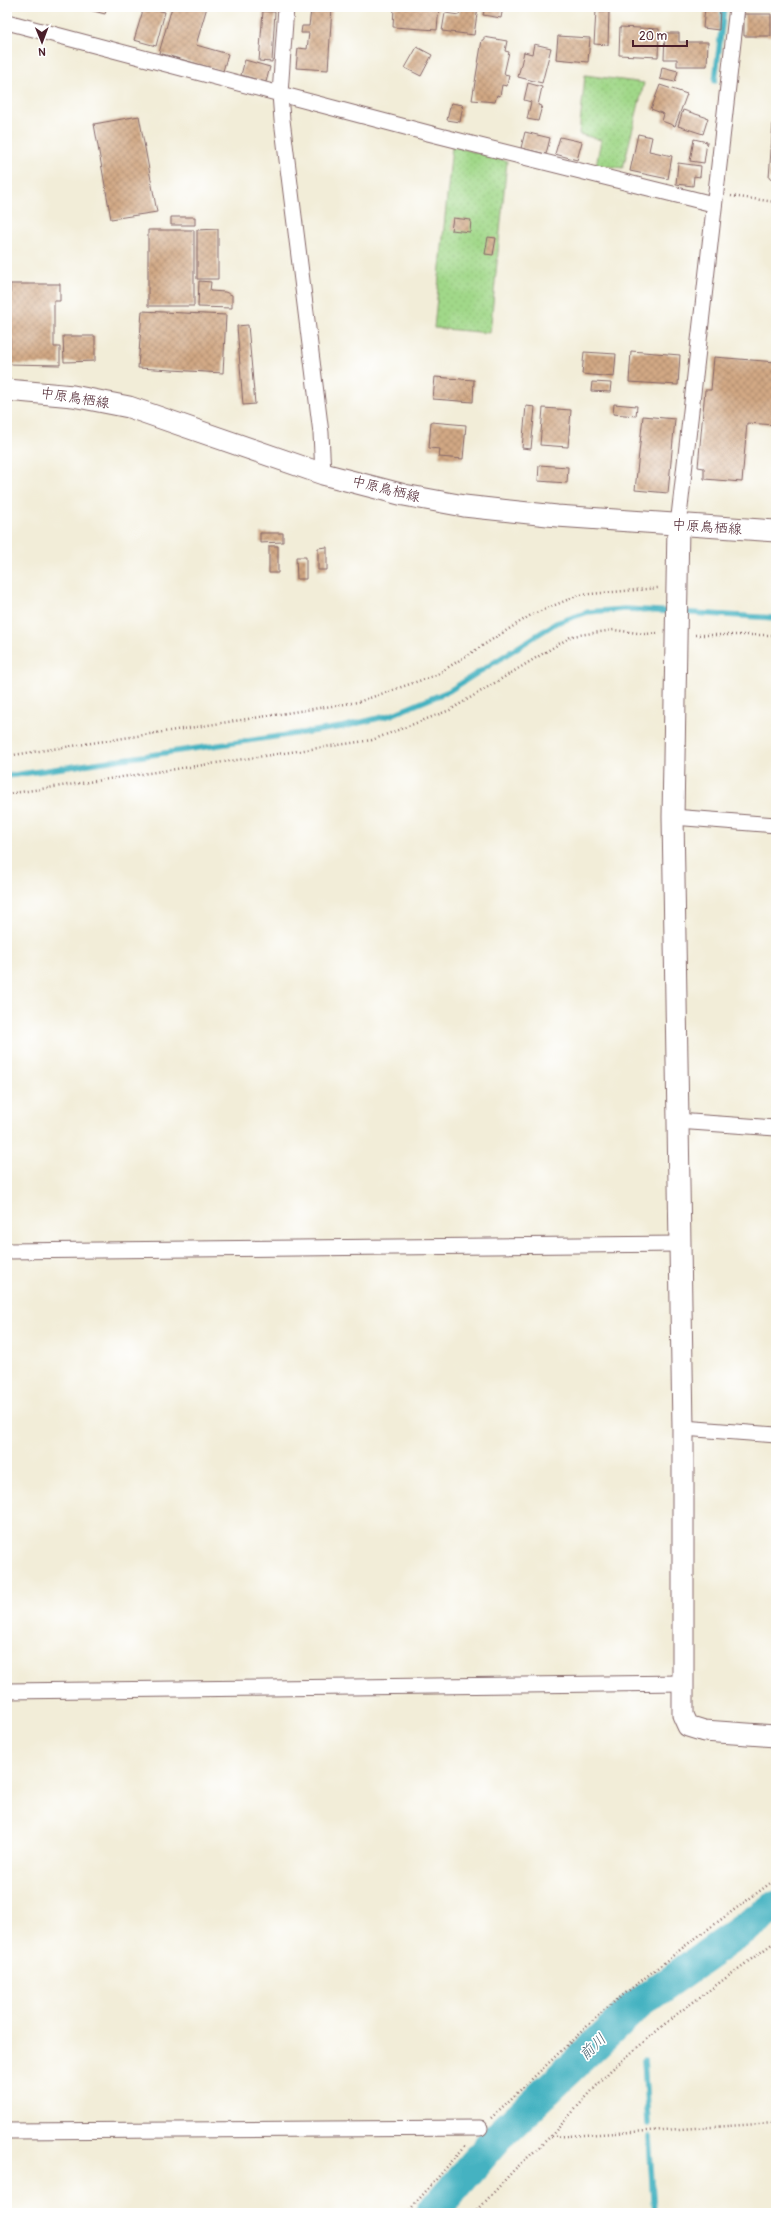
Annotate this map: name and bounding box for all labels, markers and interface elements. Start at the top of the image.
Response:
north arrow [22,22,62,62]
scale bar [633,22,687,48]
text: 20 m [639,29,668,44]
text: N [38,45,46,58]
street label: 中原鳥栖線 [39,384,111,412]
street label: 中原鳥栖線 [350,472,422,506]
street label: 中原鳥栖線 [671,516,743,538]
water label: 前川 [576,2030,610,2064]

